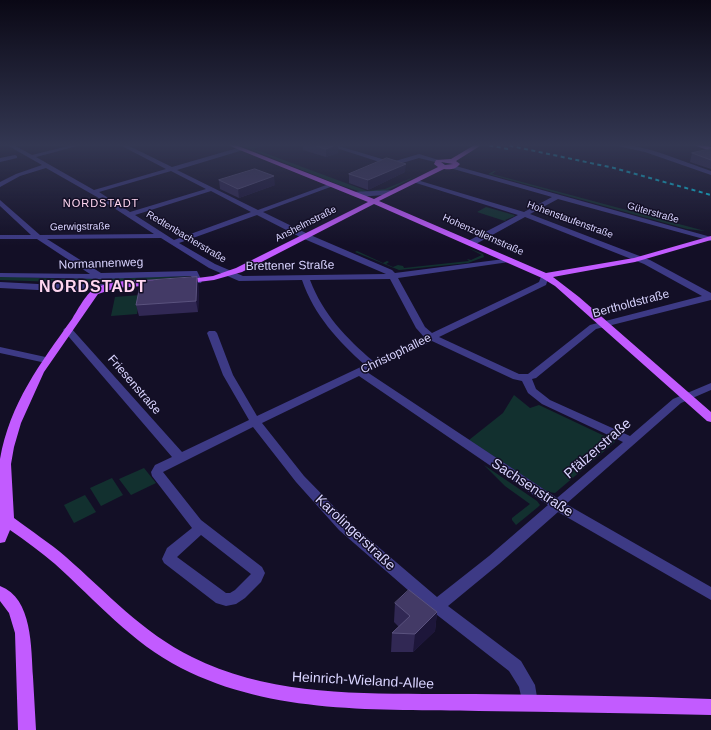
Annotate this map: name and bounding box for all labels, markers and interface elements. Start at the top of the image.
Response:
district label: NORDSTADT [63,197,139,211]
street label: Hohenstaufenstraße [525,199,615,241]
street label: Güterstraße [626,200,680,226]
street label: Anshelmstraße [273,203,339,245]
street label: Redtenbacherstraße [144,208,228,266]
street label: Hohenzollernstraße [441,212,525,258]
street label: Gerwigstraße [50,220,110,234]
street label: Normannenweg [58,255,144,273]
street label: Brettener Straße [246,258,334,274]
district label: NORDSTADT [39,278,147,298]
street label: Bertholdstraße [591,287,671,321]
street label: Christophallee [358,331,434,377]
street label: Friesenstraße [104,352,164,418]
street label: Pfälzerstraße [561,415,635,483]
street label: Sachsenstraße [488,455,576,521]
street label: Karolingerstraße [311,492,399,574]
street label: Heinrich-Wieland-Allee [291,669,435,693]

